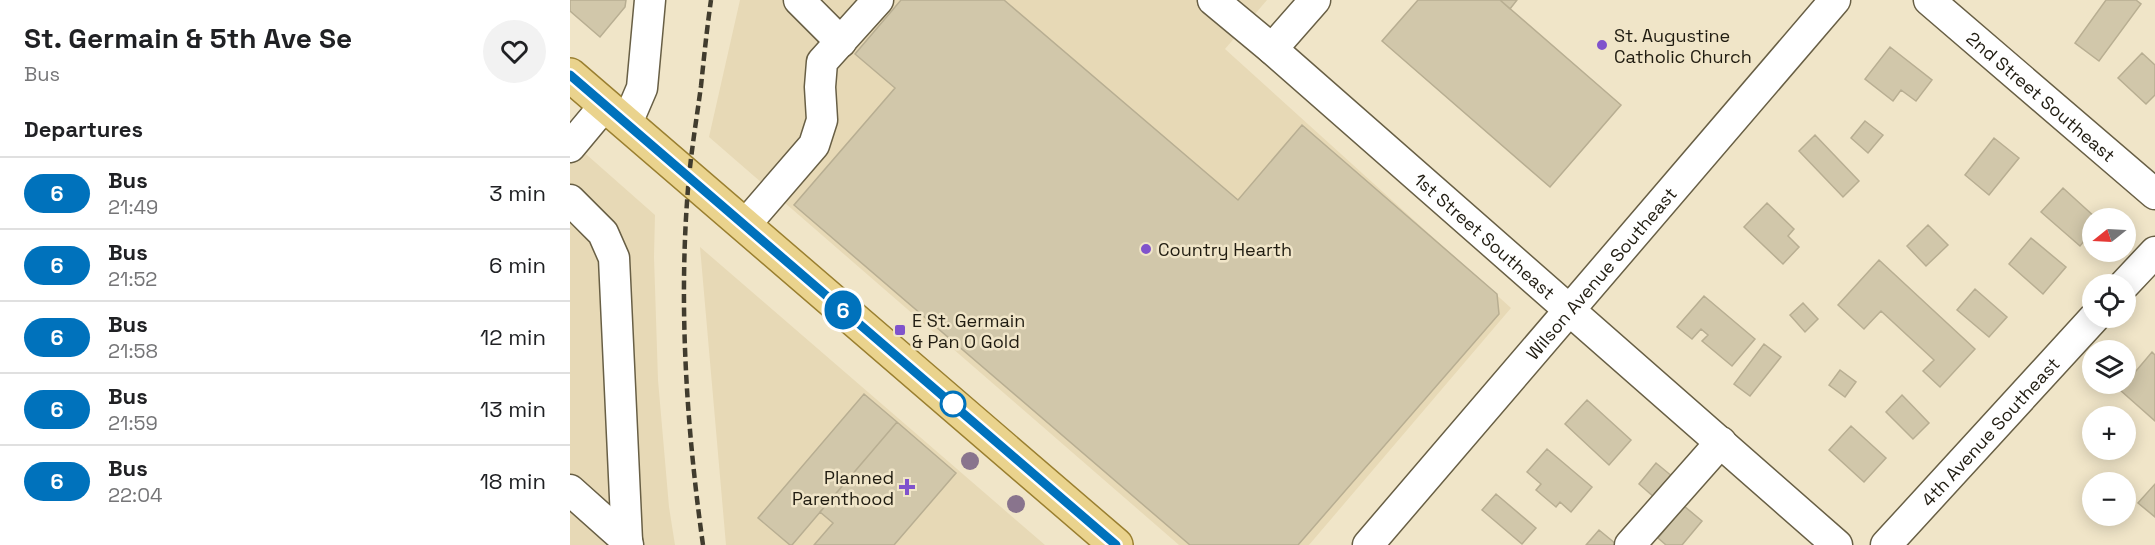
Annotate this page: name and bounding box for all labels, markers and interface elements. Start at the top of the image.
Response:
text: St. Germain & 5th Ave Se [24,20,352,56]
button: heart [483,20,546,83]
place label: St. Augustine Catholic Church [1614,24,1752,68]
street label: 2nd Street Southeast [1962,26,2120,167]
marker: St. Augustine Catholic Church [1595,38,1609,52]
text: Bus [24,61,60,87]
text: Departures [24,115,143,143]
text: Bus [108,166,148,194]
street label: 1st Street Southeast [1410,168,1560,304]
text: 3 min [489,179,546,207]
text: 6 [51,180,63,207]
street label: Wilson Avenue Southeast [1521,182,1681,364]
text: 21:49 [108,194,158,220]
north arrow [2082,208,2136,262]
map controls [2082,208,2136,526]
text: Bus [108,238,148,266]
place label: Country Hearth [1158,238,1292,261]
marker: Country Hearth [1139,242,1153,256]
text: 6 min [489,251,546,279]
text: 6 [51,252,63,279]
text: 21:52 [108,266,157,292]
button: locate [2082,274,2136,328]
line badge: 6 [824,290,862,330]
text: 6 [837,297,849,324]
place label: E St. Germain & Pan O Gold [912,309,1025,353]
text: Bus [108,310,148,338]
text: 12 min [480,323,546,351]
marker: E St. Germain & Pan O Gold [893,323,907,337]
text: 6 [51,324,63,351]
text: 21:58 [108,338,158,364]
button: layers [2082,340,2136,394]
street label: 4th Avenue Southeast [1916,352,2064,511]
text: Bus [108,382,148,410]
unlabelled marker [940,391,966,417]
text: 13 min [480,395,546,423]
text: 6 [51,396,63,423]
button: + [2082,406,2136,460]
text: 21:59 [108,410,158,436]
text: Bus [108,454,148,482]
place label: Planned Parenthood [792,466,894,510]
text: 18 min [480,467,546,495]
text: 6 [51,468,63,495]
button: − [2082,472,2136,526]
marker: Planned Parenthood [898,478,916,496]
text: 22:04 [108,482,163,508]

